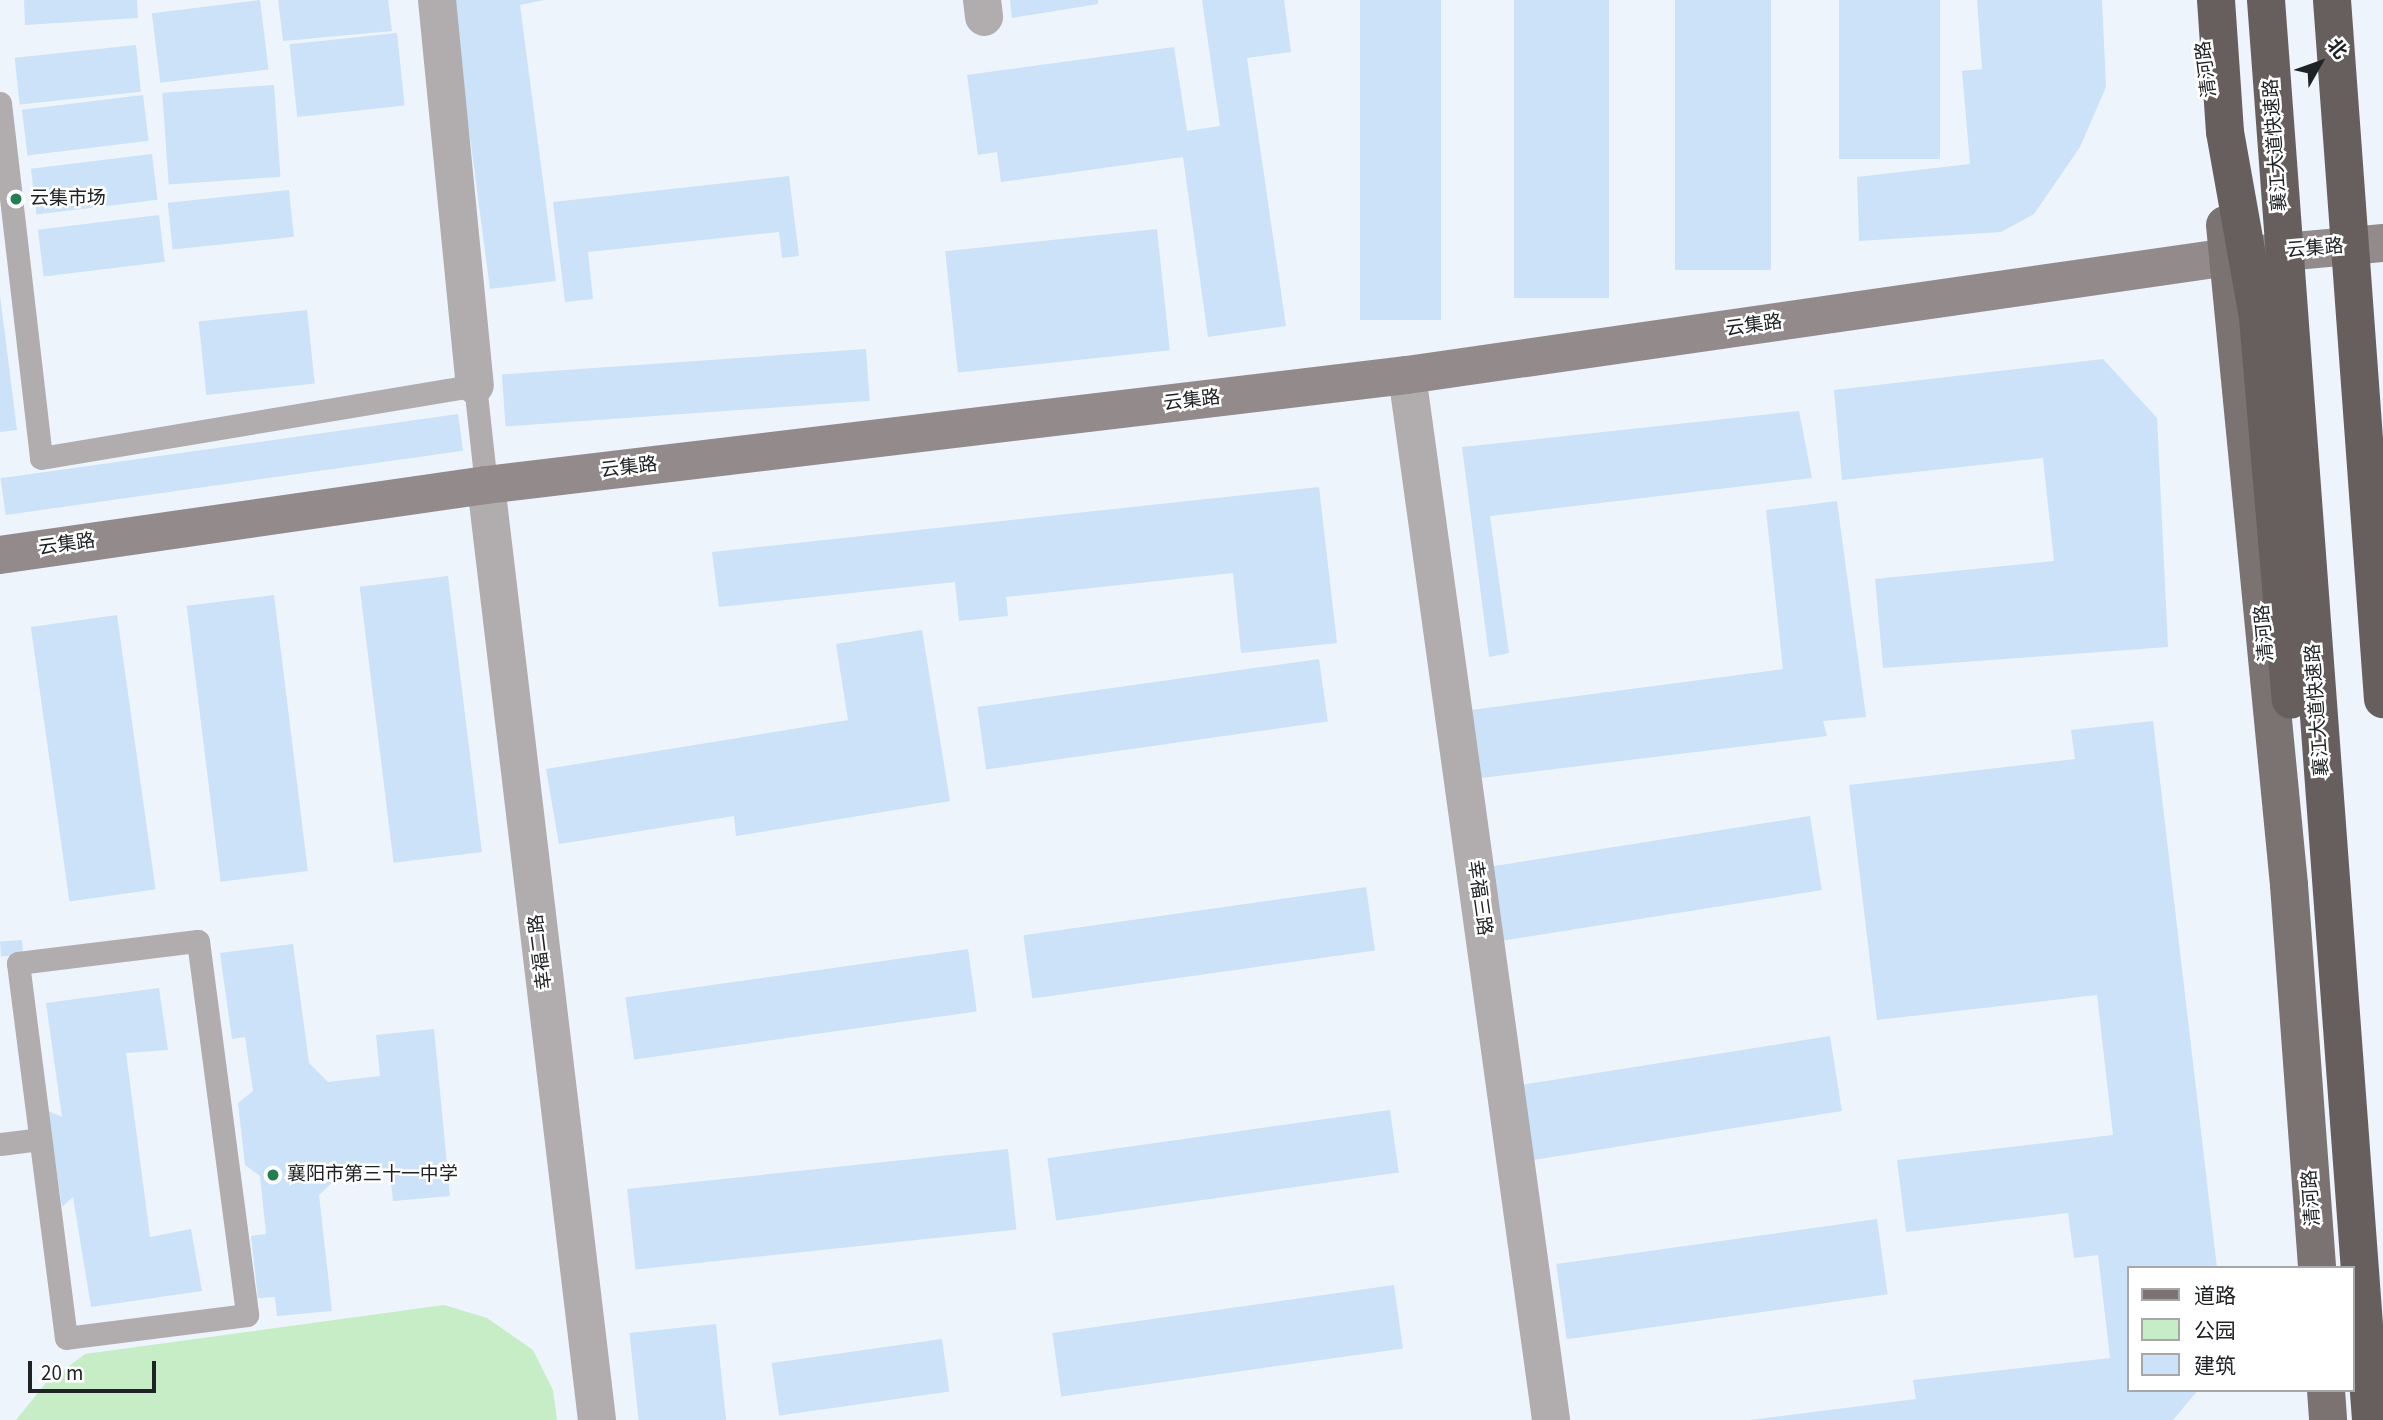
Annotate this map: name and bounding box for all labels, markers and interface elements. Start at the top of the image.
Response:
north arrow [2285,28,2355,98]
text: 北 [2320,33,2353,65]
street label: 清河路 [2192,39,2222,99]
street label: 襄江大道快速路 [2260,78,2292,212]
place label: 云集市场 [30,188,106,210]
marker: 云集市场 [8,191,24,207]
street label: 云集路 [2286,235,2344,263]
street label: 云集路 [1724,311,1784,341]
street label: 云集路 [1162,386,1222,416]
street label: 云集路 [599,453,659,483]
street label: 云集路 [37,530,97,560]
street label: 清河路 [2251,604,2279,662]
street label: 襄江大道快速路 [2302,643,2334,777]
street label: 幸福三路 [1462,859,1496,937]
street label: 幸福二路 [525,913,557,991]
place label: 襄阳市第三十一中学 [287,1164,458,1186]
marker: 襄阳市第三十一中学 [265,1167,281,1183]
street label: 清河路 [2299,1169,2325,1227]
legend [2128,1266,2355,1392]
text: 道路 [2194,1281,2236,1311]
text: 公园 [2194,1316,2236,1346]
scale bar [32,1346,159,1390]
text: 建筑 [2194,1351,2236,1381]
text: 20 m [41,1358,83,1388]

